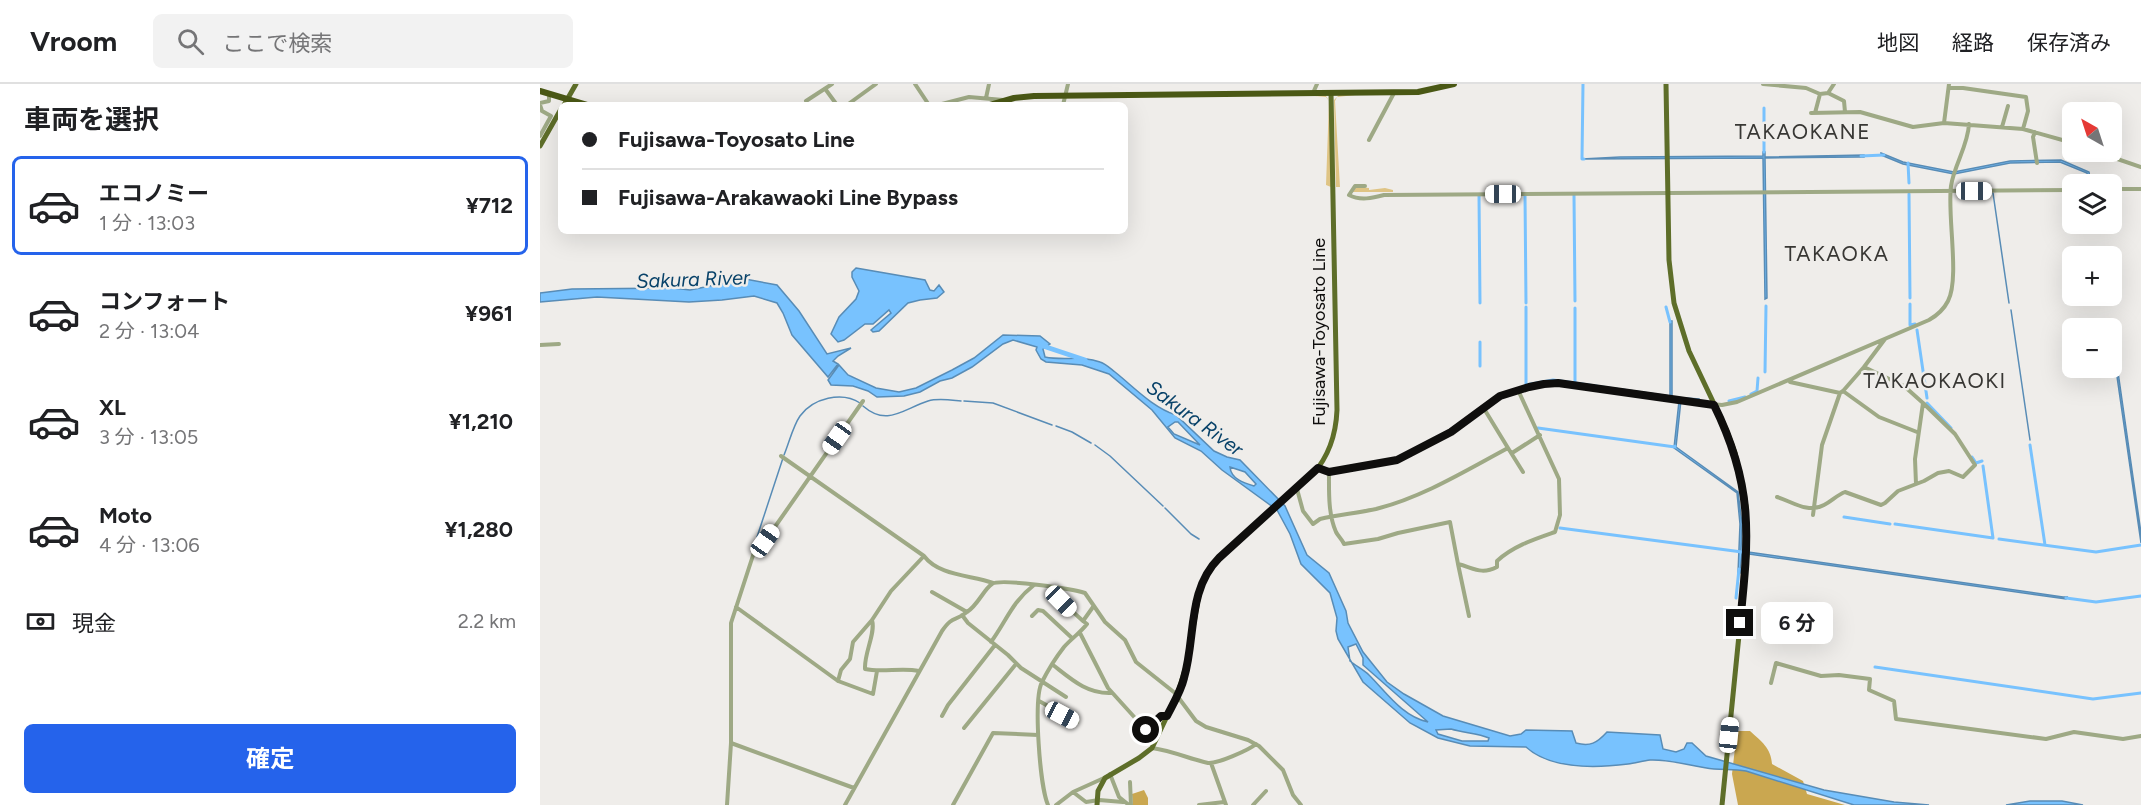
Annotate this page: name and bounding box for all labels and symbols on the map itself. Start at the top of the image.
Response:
north arrow [2062,102,2122,162]
district label: TAKAOKANE [1735,119,1871,144]
car [1956,182,1992,200]
car [1485,185,1521,203]
street label: Fujisawa-Toyosato Line [1308,238,1330,426]
district label: TAKAOKA [1785,241,1889,266]
water label: Sakura River [636,265,751,293]
district label: TAKAOKAOKI [1863,368,2007,393]
water label: Sakura River [1142,375,1249,462]
car [819,418,855,458]
car [747,521,783,561]
car [1042,582,1080,620]
callout: 6 分 [1761,602,1833,644]
route end [1726,609,1753,636]
car [1042,699,1082,731]
route start [1132,716,1159,743]
car [1718,716,1740,754]

